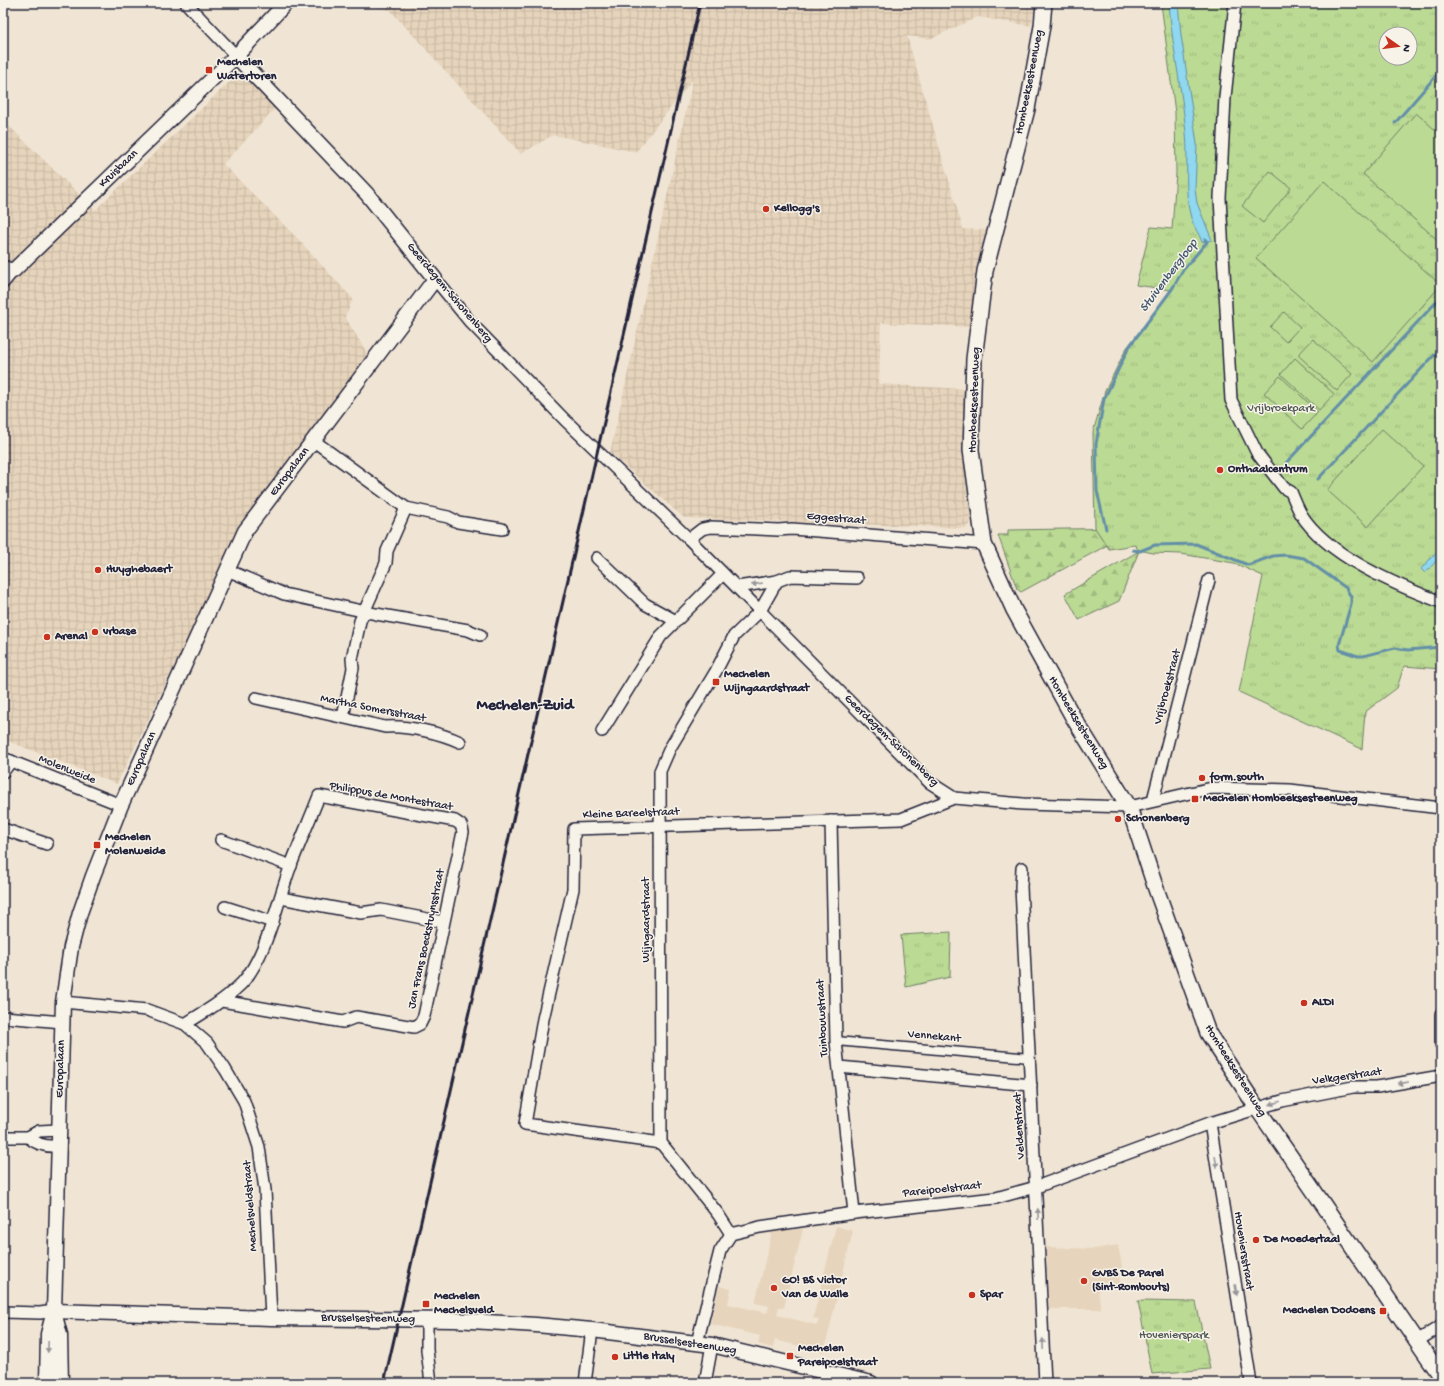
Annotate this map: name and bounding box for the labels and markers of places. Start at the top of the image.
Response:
place label: Mechelen Watertoren [216,56,277,84]
marker: Mechelen Watertoren [204,65,214,75]
place label: Kellogg's [773,202,820,216]
marker: Kellogg's [761,204,771,214]
place label: Onthaalcentrum [1228,463,1308,477]
marker: Onthaalcentrum [1215,465,1225,475]
place label: Huyghebaert [106,563,173,577]
marker: Huyghebaert [93,565,103,575]
place label: vrbase [102,625,137,639]
marker: vrbase [90,627,100,637]
place label: Arenal [54,630,88,644]
marker: Arenal [42,632,52,642]
place label: Mechelen Wijngaardstraat [723,668,810,696]
marker: Mechelen Wijngaardstraat [711,677,721,687]
place label: form.south [1209,771,1265,785]
marker: form.south [1197,773,1207,783]
place label: Mechelen Hombeeksesteenweg [1203,792,1358,806]
marker: Mechelen Hombeeksesteenweg [1190,794,1200,804]
place label: Schonenberg [1126,812,1190,826]
marker: Schonenberg [1113,814,1123,824]
place label: Mechelen Molenweide [105,831,166,859]
marker: Mechelen Molenweide [92,840,102,850]
place label: ALDI [1311,996,1334,1010]
marker: ALDI [1299,998,1309,1008]
place label: De Moedertaal [1263,1233,1340,1247]
marker: De Moedertaal [1251,1235,1261,1245]
place label: GVBS De Parel (Sint-Rombouts) [1092,1267,1170,1295]
place label: GO! BS Victor Van de Walle [781,1274,849,1302]
marker: GVBS De Parel (Sint-Rombouts) [1079,1276,1089,1286]
marker: GO! BS Victor Van de Walle [769,1283,779,1293]
place label: Spar [980,1288,1004,1302]
place label: Mechelen Mechelsveld [434,1290,495,1318]
marker: Spar [967,1290,977,1300]
marker: Mechelen Mechelsveld [421,1299,431,1309]
place label: Mechelen Dodoens [1283,1304,1376,1318]
marker: Mechelen Dodoens [1378,1306,1388,1316]
place label: Mechelen Pareipoelstraat [797,1342,878,1370]
place label: Little Italy [623,1350,675,1364]
marker: Mechelen Pareipoelstraat [785,1351,795,1361]
marker: Little Italy [610,1352,620,1362]

